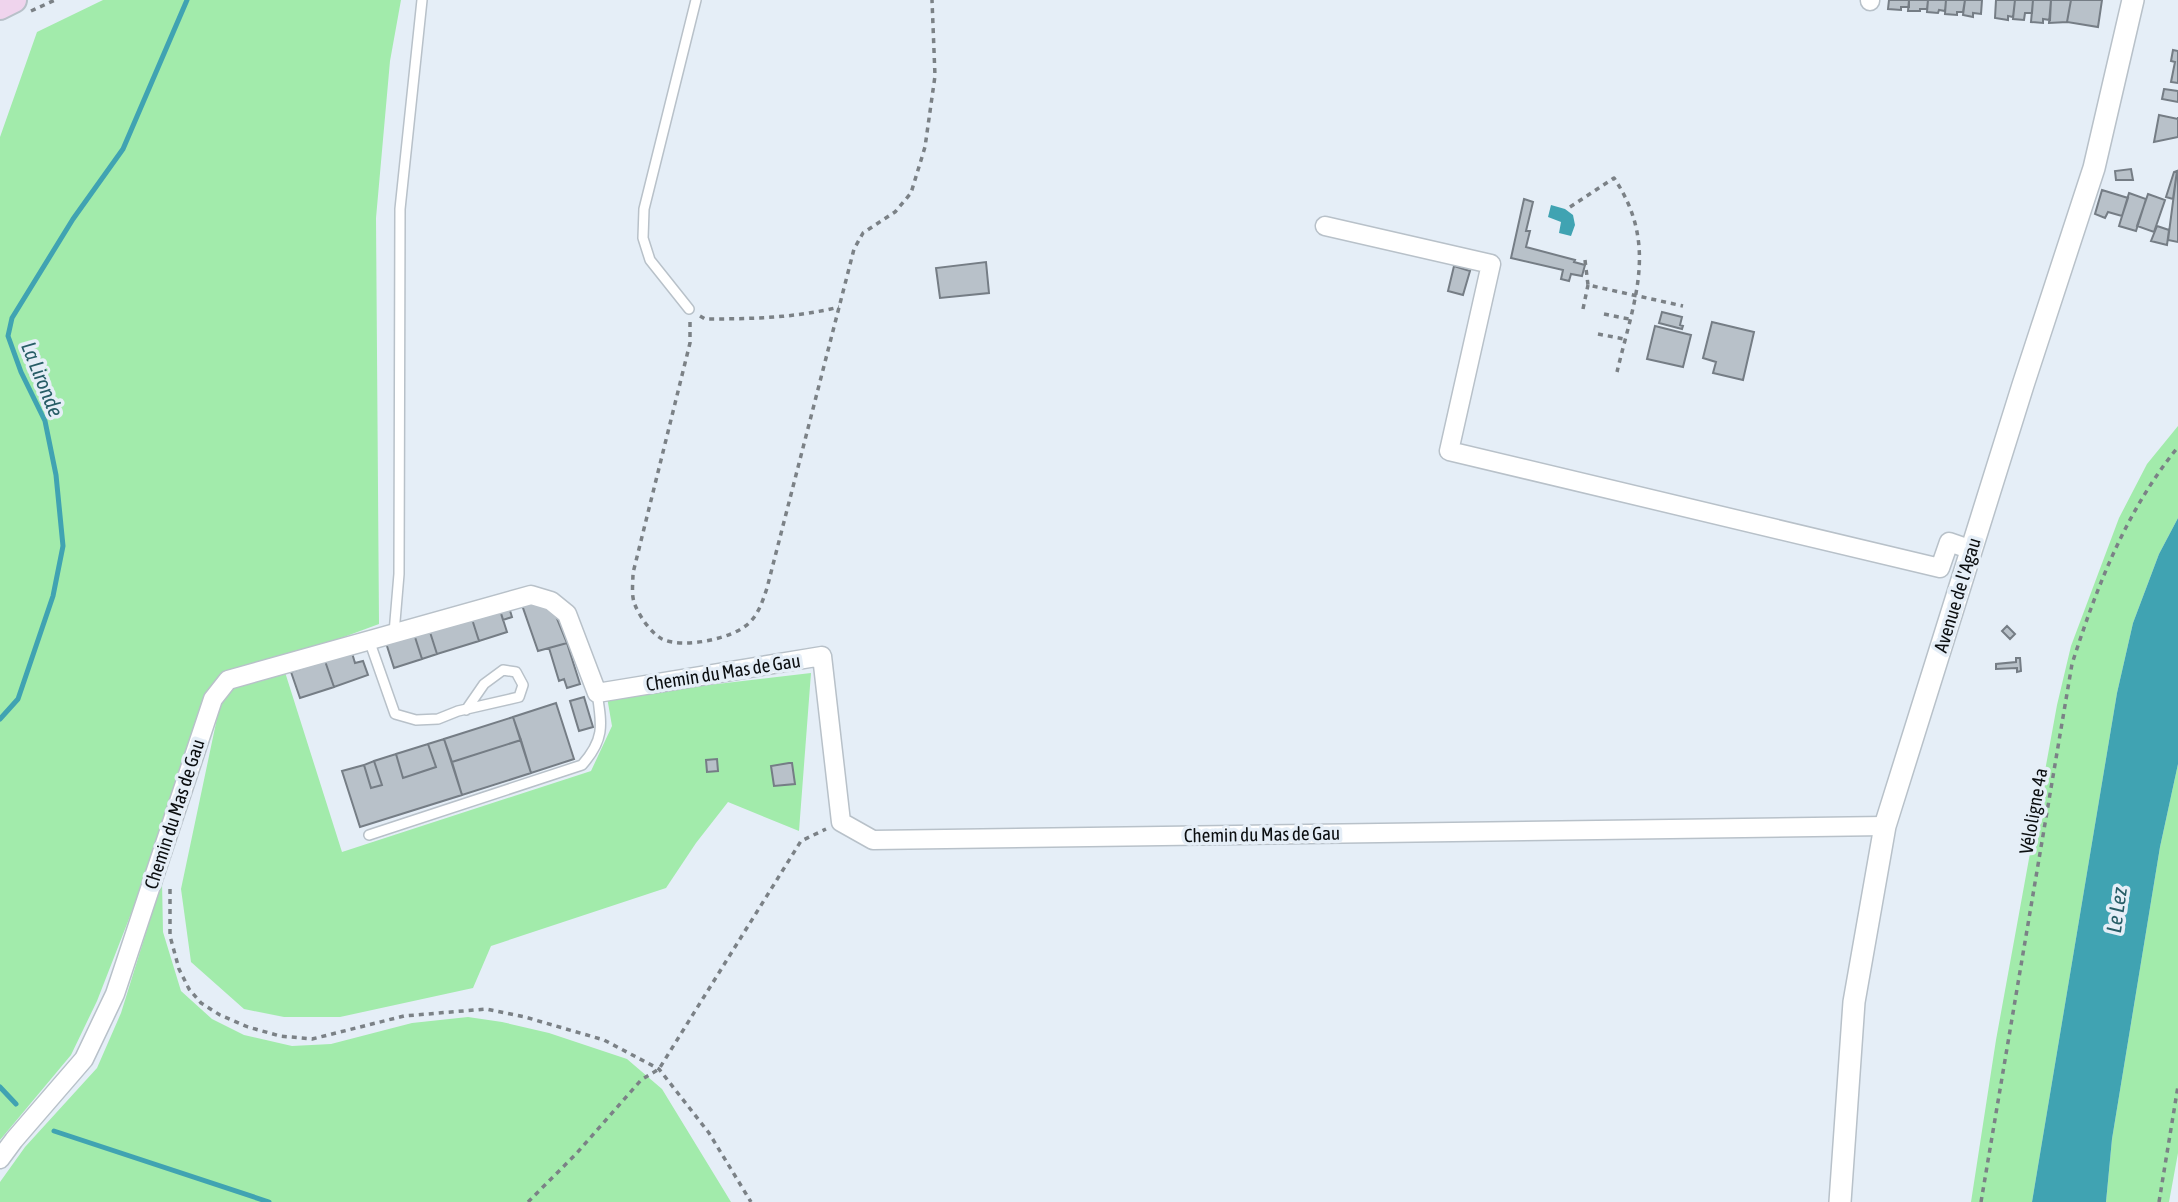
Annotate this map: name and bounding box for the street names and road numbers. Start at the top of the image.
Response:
street label: Avenue de l'Agau [1929,535,1985,655]
street label: Chemin du Mas de Gau [644,649,802,695]
street label: Chemin du Mas de Gau [139,736,209,892]
street label: Véloligne 4a [2015,766,2051,856]
street label: Chemin du Mas de Gau [1184,822,1340,846]

